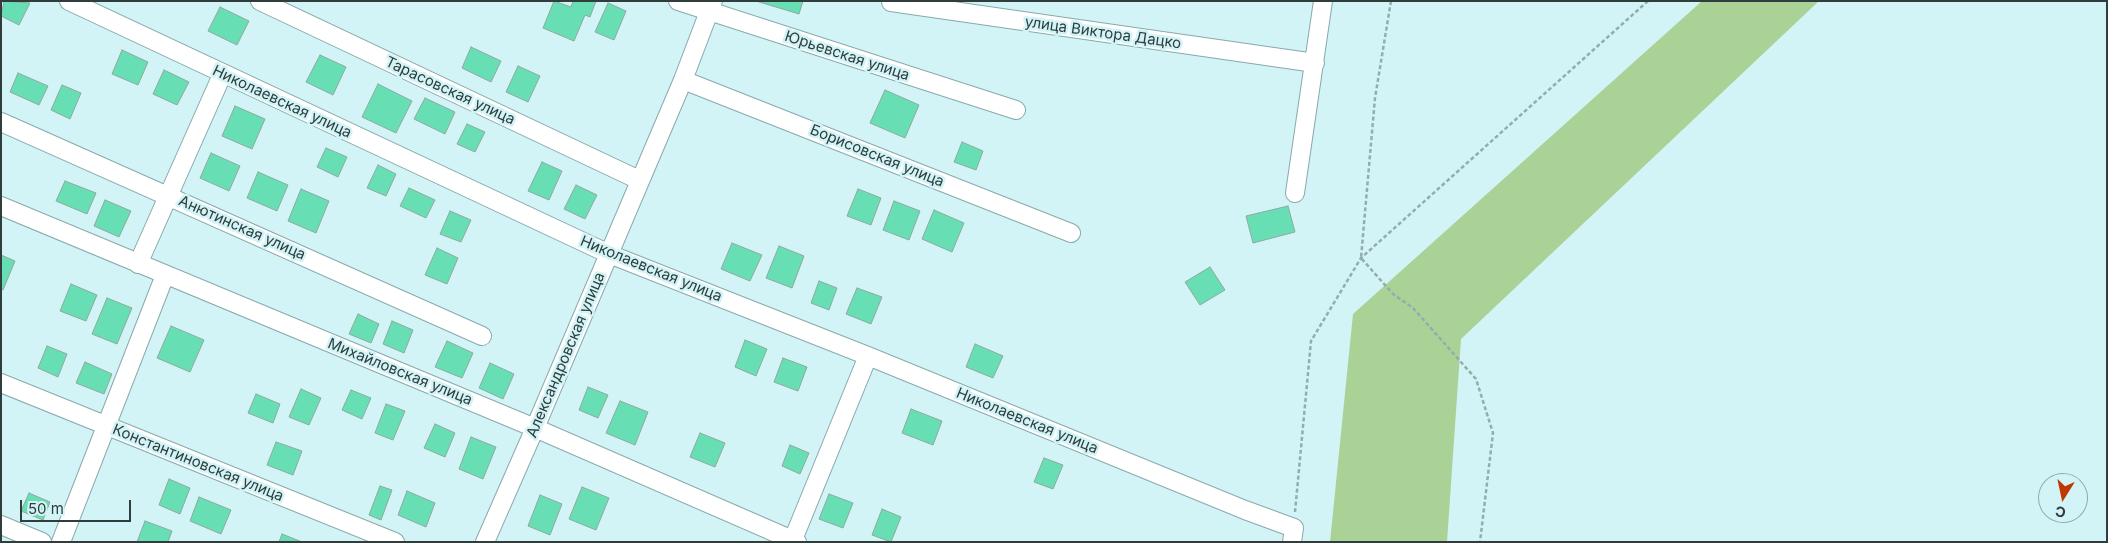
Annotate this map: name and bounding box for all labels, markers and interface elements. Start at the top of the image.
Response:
street label: улица Виктора Дацко [1024,13,1182,53]
street label: Юрьевская улица [782,27,912,85]
street label: Тарасовская улица [382,53,518,129]
street label: Николаевская улица [210,62,354,142]
street label: Борисовская улица [807,121,947,191]
street label: Анютинская улица [176,192,308,264]
street label: Николаевская улица [577,232,725,306]
street label: Александровская улица [523,270,609,440]
street label: Михайловская улица [325,335,475,409]
street label: Николаевская улица [953,384,1101,458]
street label: Константиновская улица [110,420,286,506]
north arrow [2038,473,2088,523]
scale bar [22,490,134,522]
text: 50 m [28,499,64,518]
text: С [2054,503,2067,522]

